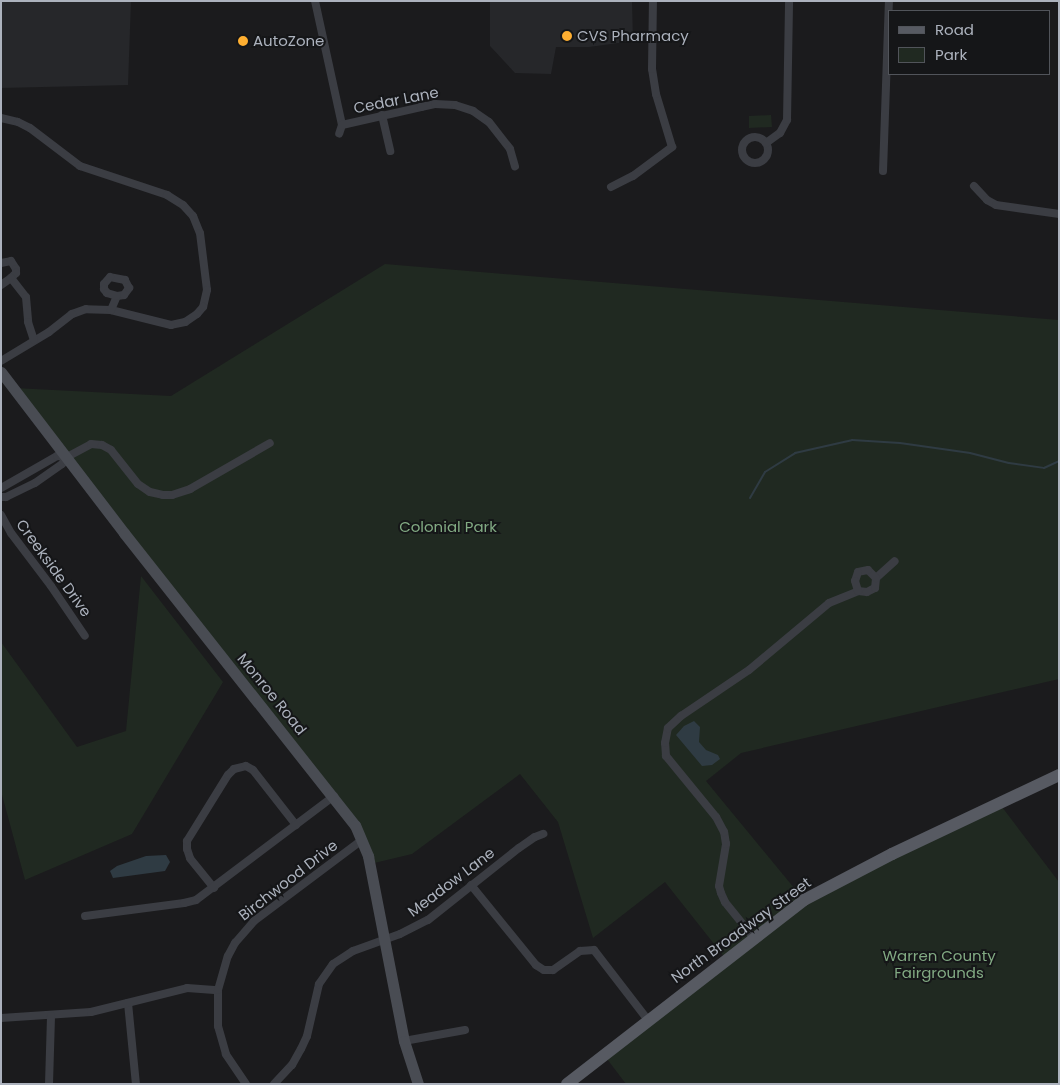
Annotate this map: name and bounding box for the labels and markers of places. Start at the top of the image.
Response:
place label: CVS Pharmacy [577,27,689,45]
marker: CVS Pharmacy [561,30,573,42]
place label: AutoZone [253,32,324,50]
marker: AutoZone [237,35,249,47]

